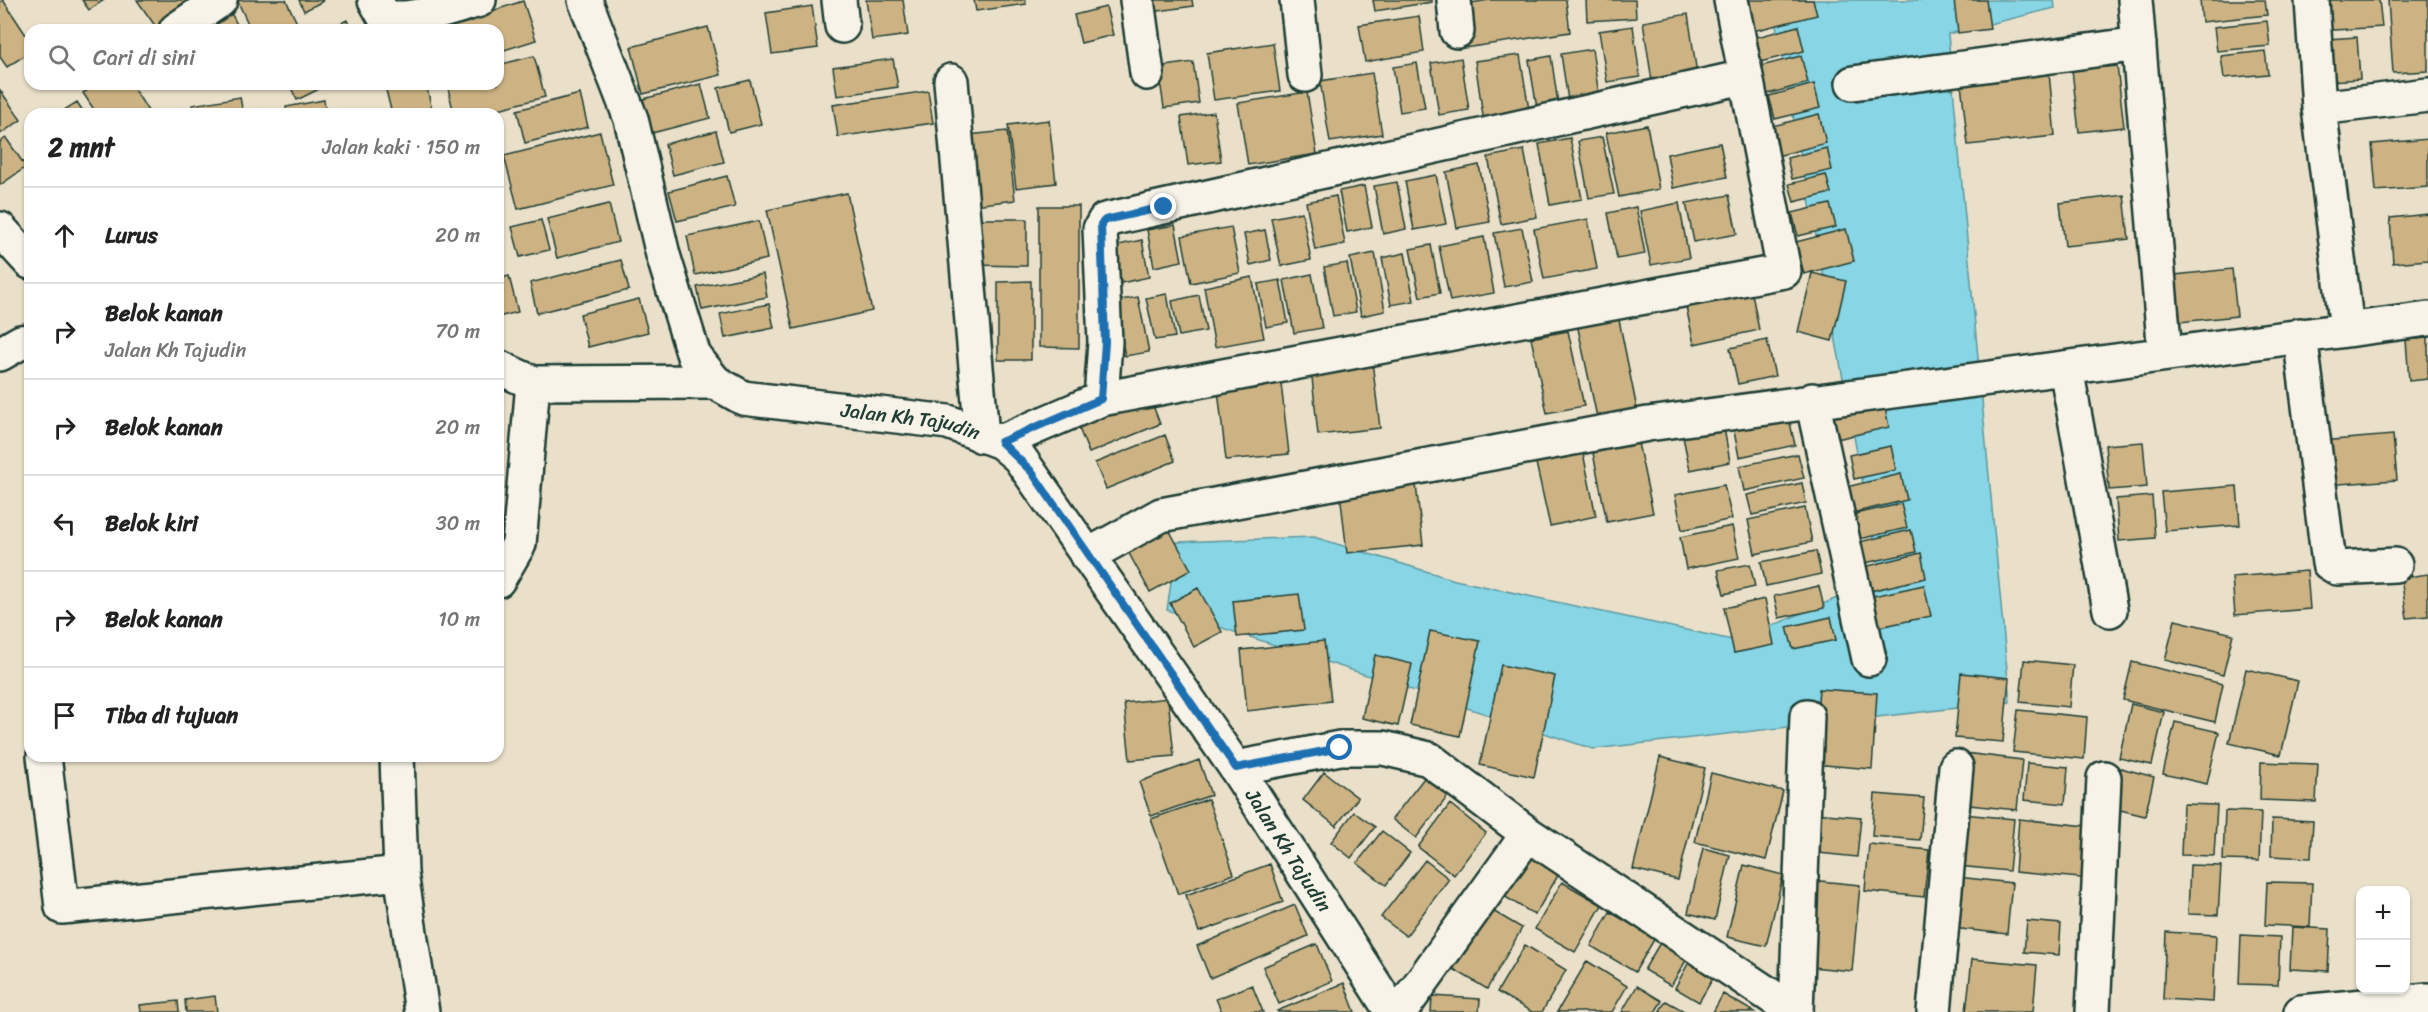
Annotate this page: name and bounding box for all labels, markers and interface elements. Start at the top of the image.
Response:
search box [24,24,504,90]
text: Cari di sini [93,38,195,77]
icon: search [45,41,78,74]
text: 2 mnt [48,124,114,170]
text: Jalan kaki · 150 m [322,130,480,165]
route end [1150,193,1176,219]
text: Lurus [105,216,158,255]
text: 20 m [435,218,480,253]
icon: ahead [48,219,81,252]
text: Belok kanan [105,294,223,333]
text: 70 m [435,314,480,349]
icon: right [48,315,81,348]
text: Jalan Kh Tajudin [105,333,246,368]
street label: Jalan Kh Tajudin [838,392,986,451]
text: Belok kanan [105,408,223,447]
text: 20 m [435,410,480,445]
icon: right [48,411,81,444]
text: Belok kiri [105,504,198,543]
text: 30 m [436,506,480,541]
icon: left [48,507,81,540]
text: Belok kanan [105,600,223,639]
text: 10 m [438,602,480,637]
icon: right [48,603,81,636]
text: Tiba di tujuan [105,696,238,735]
icon: arrive [48,699,81,732]
route start [1326,734,1352,760]
street label: Jalan Kh Tajudin [1235,781,1341,920]
map controls [2356,886,2410,994]
button: + [2356,886,2410,940]
button: − [2356,940,2410,994]

